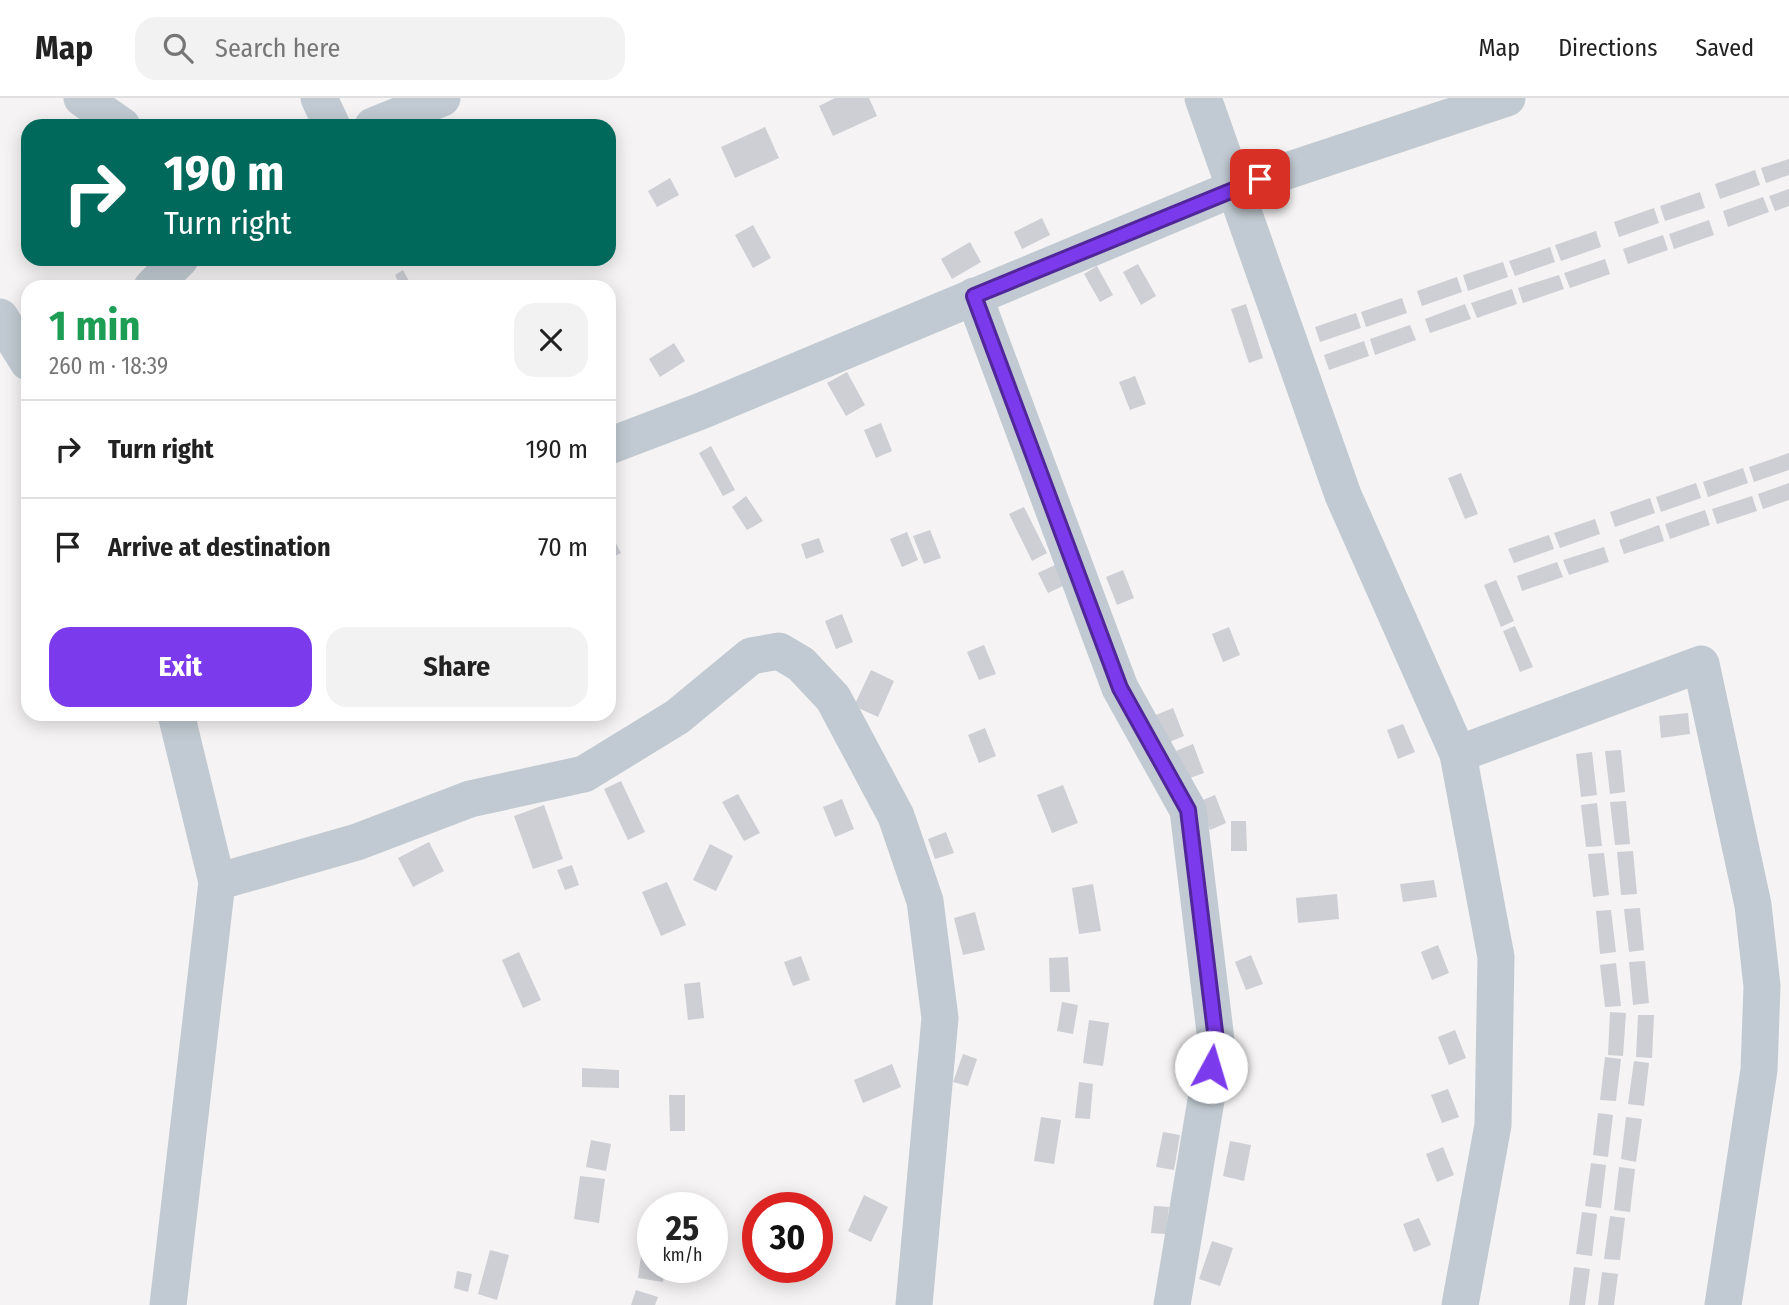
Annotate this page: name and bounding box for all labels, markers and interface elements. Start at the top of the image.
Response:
search box [135,17,625,80]
text: Map [35,28,93,68]
icon: search [159,29,197,67]
text: Search here [215,33,340,64]
text: Map [1479,34,1520,62]
text: Directions [1558,34,1657,62]
text: Saved [1695,34,1754,62]
text: 190 m [164,144,284,203]
icon: right [49,147,140,238]
pin [1230,149,1290,209]
icon: arrive [1241,160,1279,198]
text: Turn right [164,204,291,242]
text: 1 min [49,301,140,351]
button: close [514,303,588,377]
text: 260 m · 18:39 [49,352,168,380]
icon: right [49,430,87,468]
text: Turn right [108,434,214,465]
text: 190 m [526,434,588,465]
icon: arrive [49,528,87,566]
text: Arrive at destination [108,532,331,563]
text: 70 m [538,532,588,563]
button: Exit [49,627,312,707]
button: Share [326,627,588,707]
position arrow [1174,1030,1248,1104]
speed limit sign: 30 [742,1192,833,1283]
text: 25 [666,1207,699,1249]
text: km/h [662,1244,703,1266]

